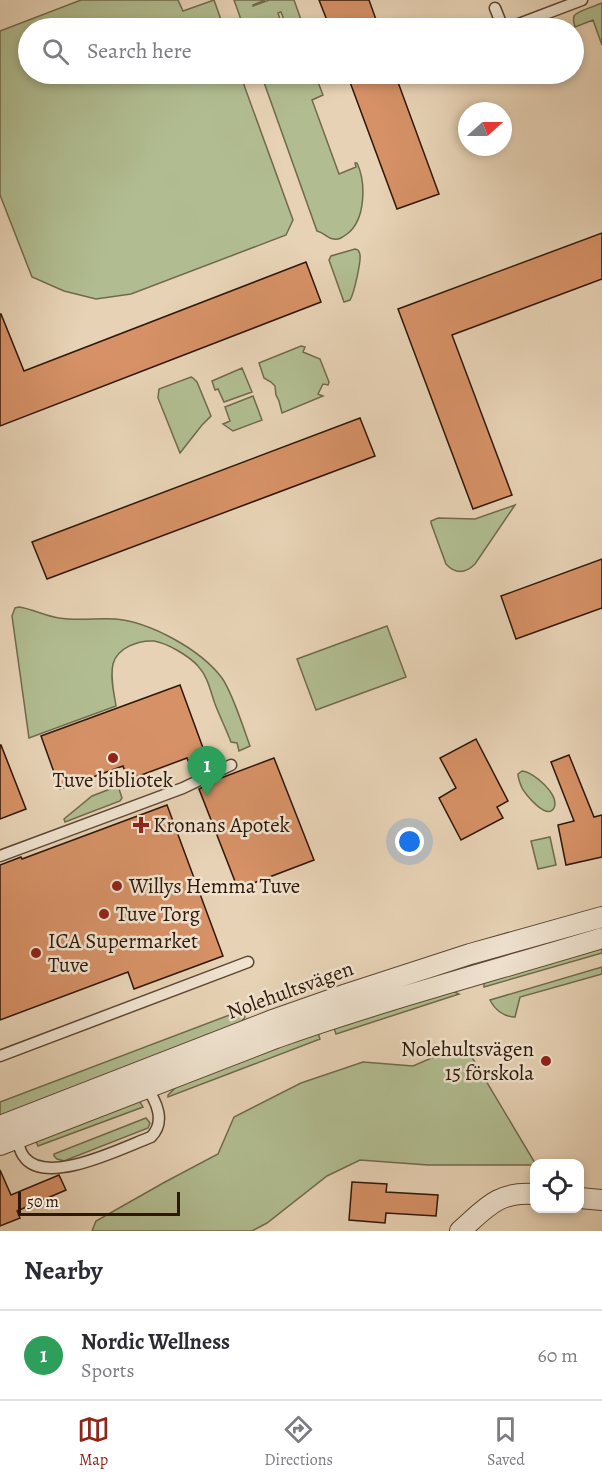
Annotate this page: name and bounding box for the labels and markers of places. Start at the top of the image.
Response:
pin: 1 [188,746,226,796]
marker: Tuve bibliotek [106,751,120,765]
place label: Tuve bibliotek [53,766,174,794]
place label: Kronans Apotek [153,811,291,839]
marker: Kronans Apotek [134,818,148,832]
place label: Willys Hemma Tuve [128,872,300,900]
marker: Willys Hemma Tuve [110,879,124,893]
place label: Tuve Torg [116,900,200,928]
marker: Tuve Torg [97,907,111,921]
place label: ICA Supermarket Tuve [48,927,198,979]
marker: ICA Supermarket Tuve [29,946,43,960]
place label: Nolehultsvägen 15 förskola [401,1035,534,1087]
marker: Nolehultsvägen 15 förskola [539,1054,553,1068]

